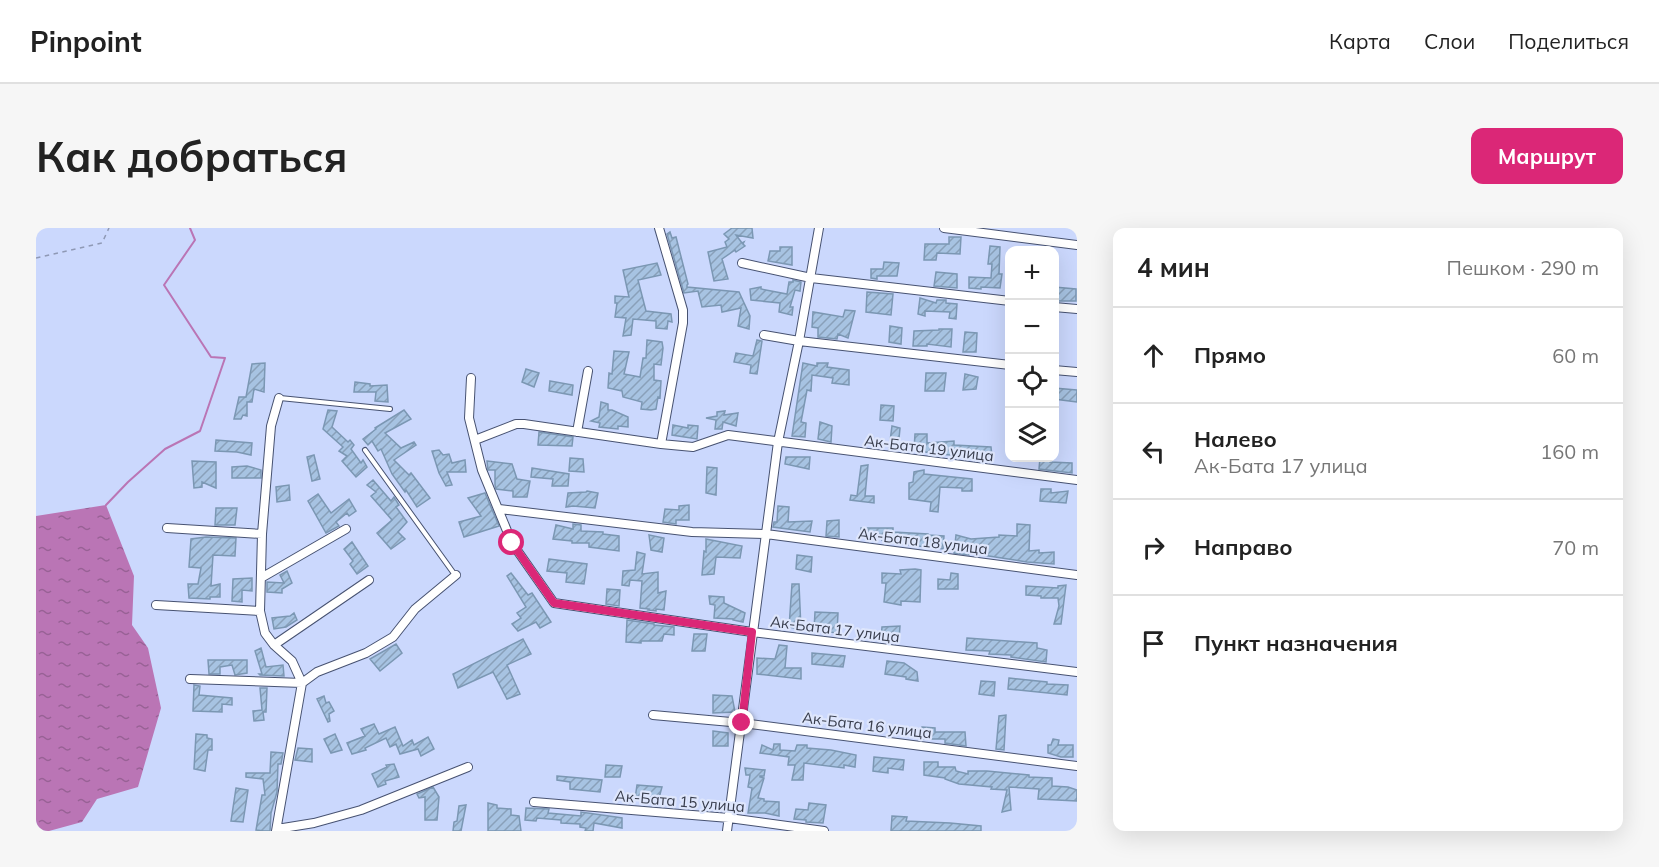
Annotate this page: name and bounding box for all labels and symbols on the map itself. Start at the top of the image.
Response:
street label: Ак-Бата 19 улица [863,431,995,465]
street label: Ак-Бата 18 улица [857,524,989,558]
route start [498,529,524,555]
street label: Ак-Бата 17 улица [769,612,901,646]
street label: Ак-Бата 16 улица [801,708,933,742]
route end [728,709,754,735]
street label: Ак-Бата 15 улица [614,786,746,816]

